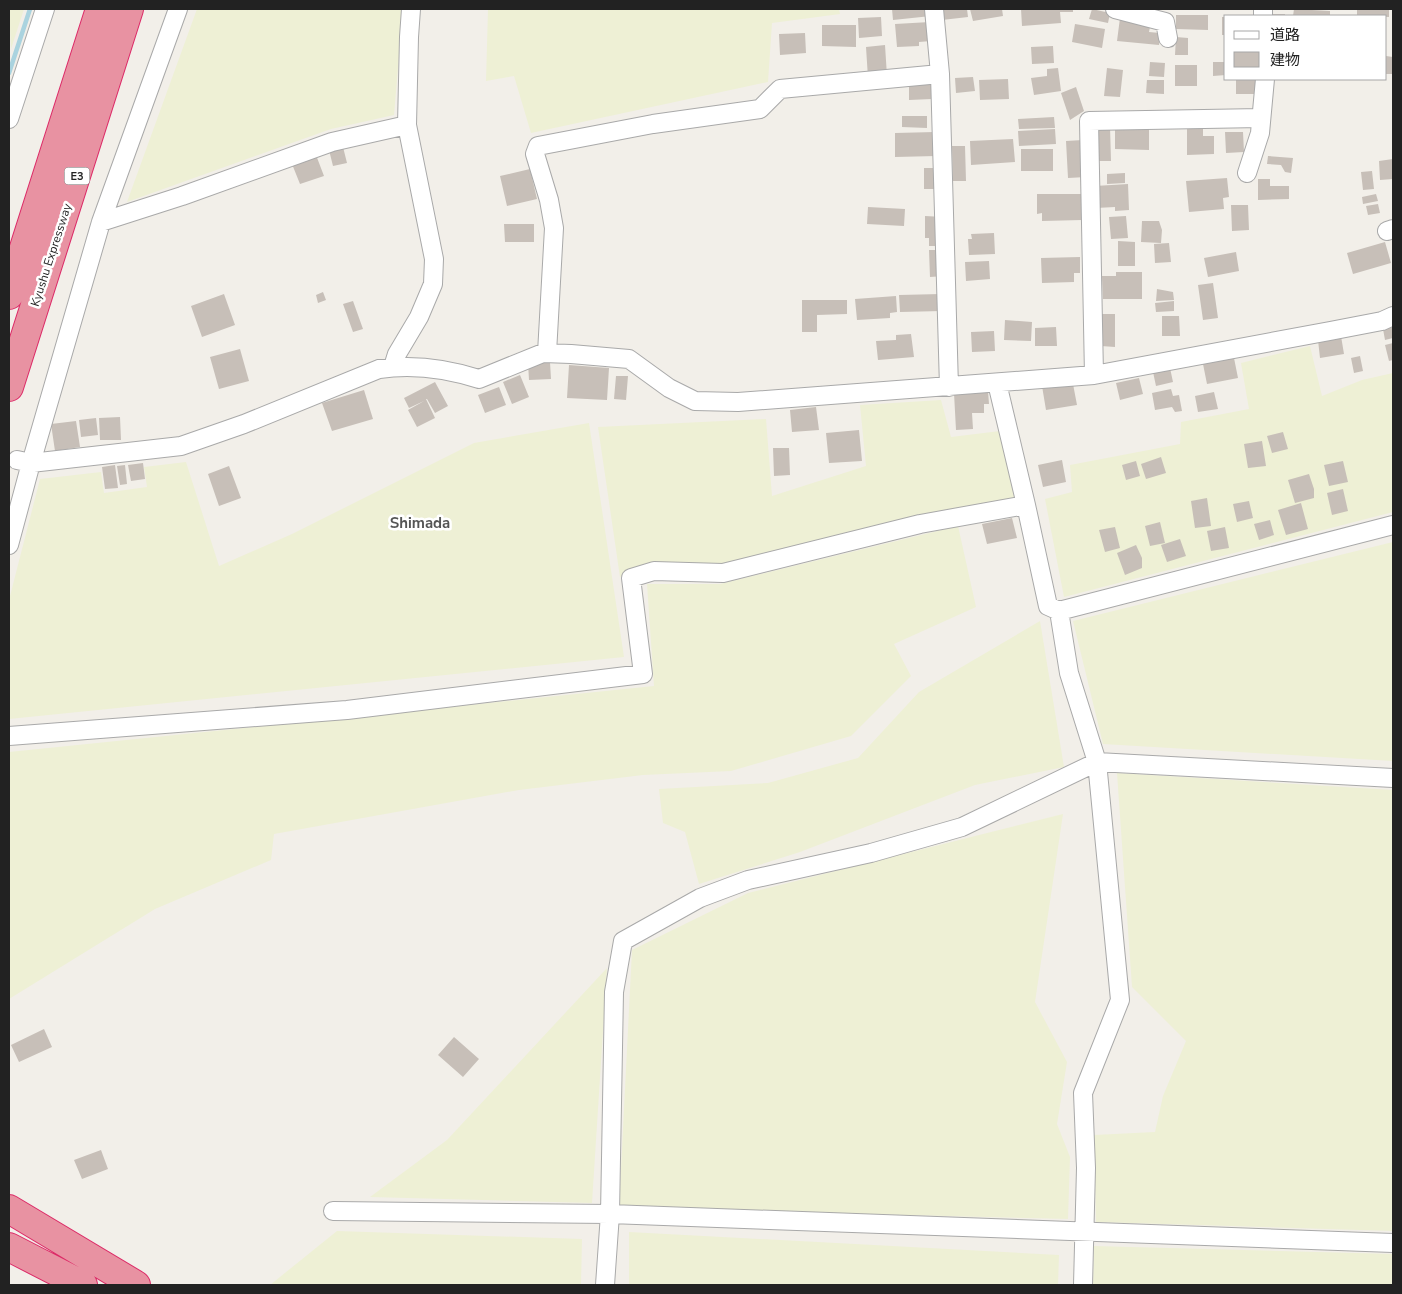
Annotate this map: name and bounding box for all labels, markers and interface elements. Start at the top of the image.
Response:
legend [1224,15,1387,80]
text: 道路 [1270,25,1300,45]
text: 建物 [1270,50,1300,70]
road number: E3 [64,168,90,185]
street label: Kyushu Expressway [27,201,75,308]
district label: Shimada [390,513,450,533]

